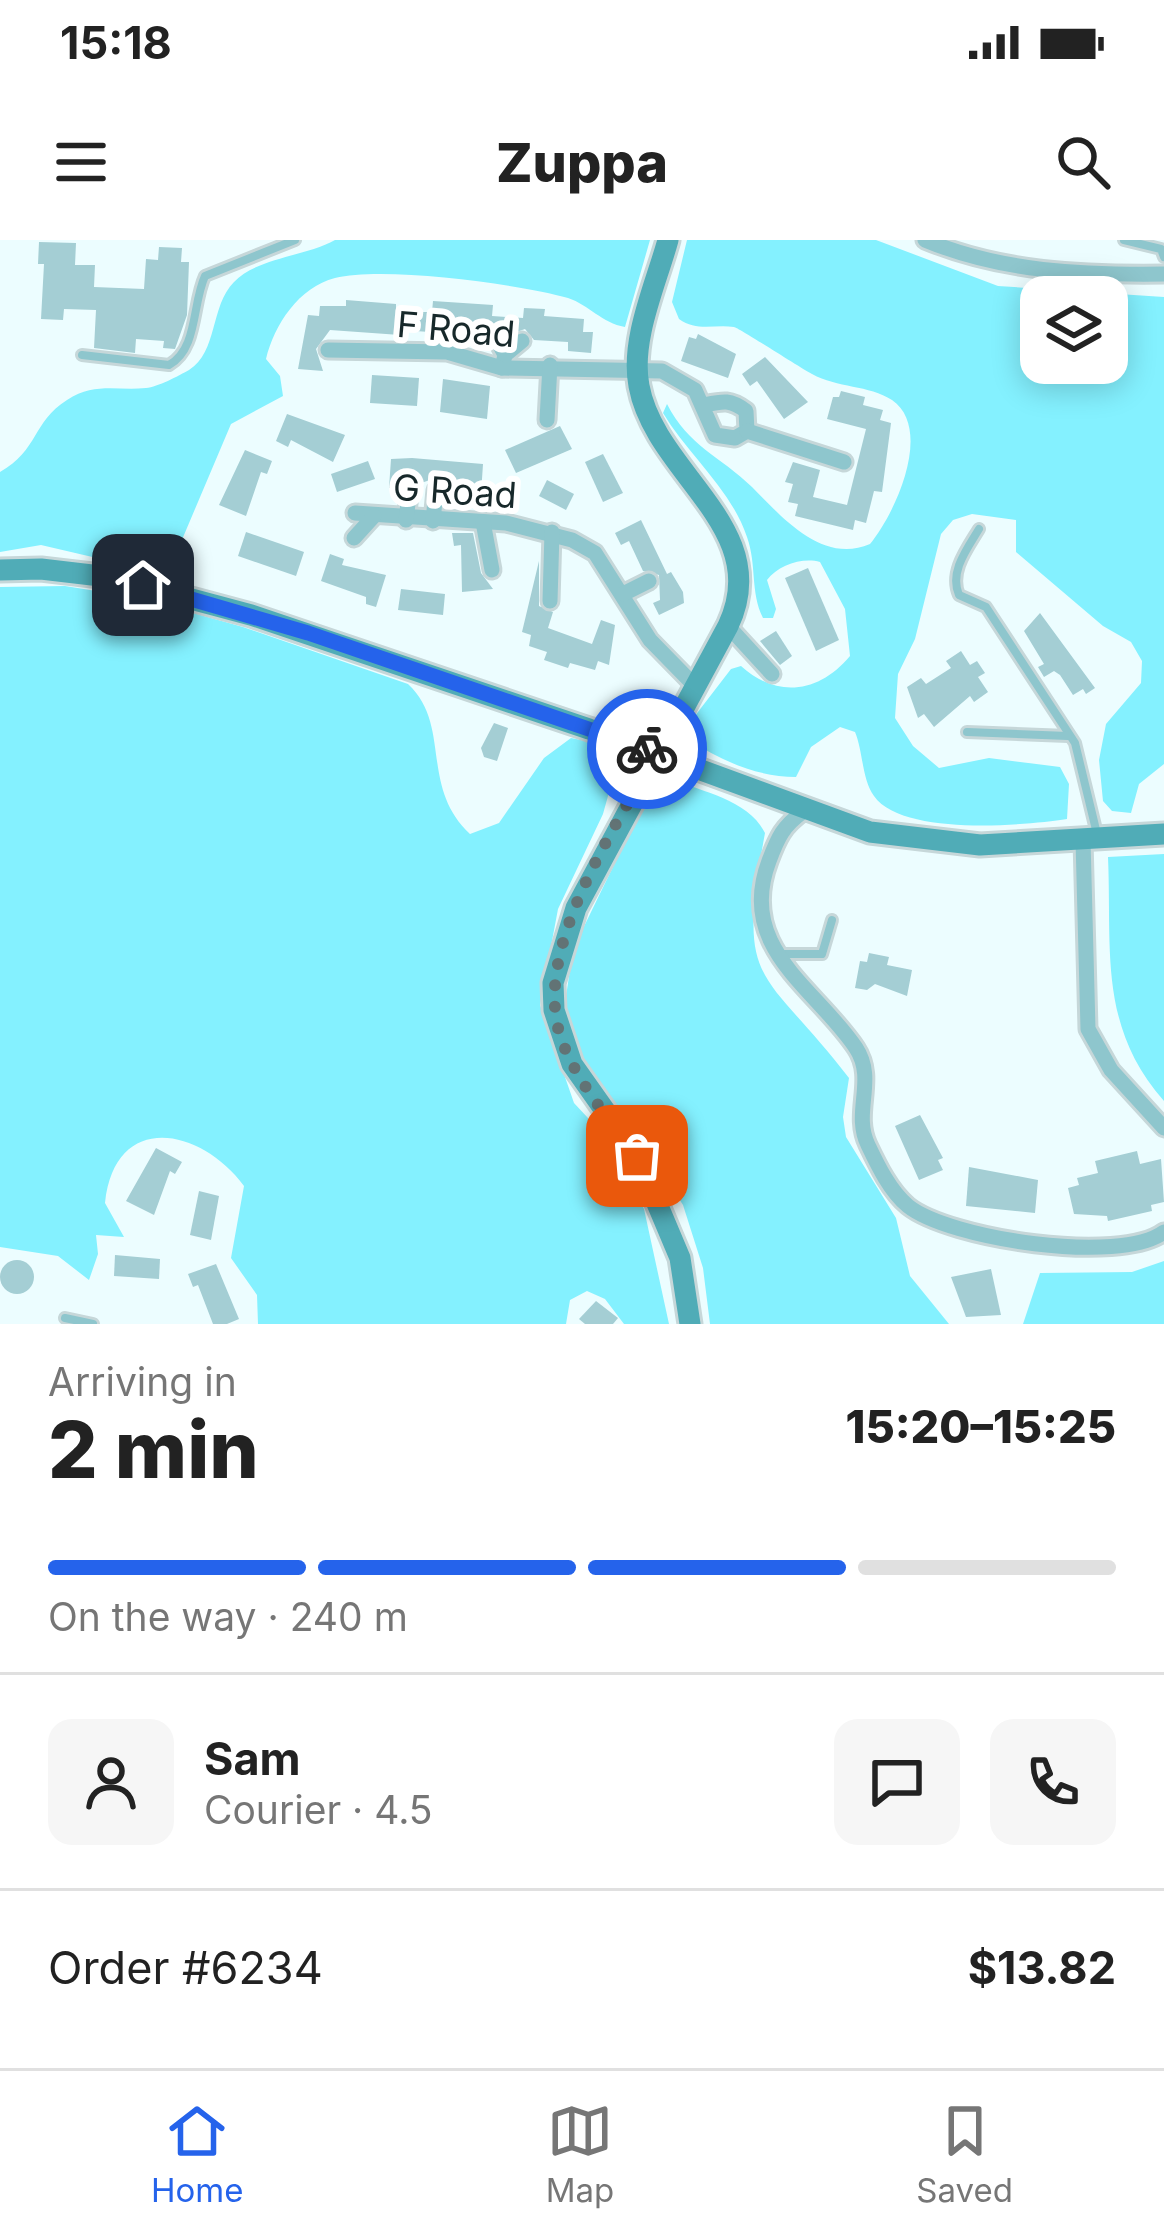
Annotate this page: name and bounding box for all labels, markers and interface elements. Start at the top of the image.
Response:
text: 15:18 [60,15,172,70]
icon: menu [48,129,114,195]
icon: search [1050,129,1116,195]
text: Zuppa [496,130,668,195]
map controls [1020,276,1128,384]
button: layers [1020,276,1128,384]
street label: F Road [395,302,517,356]
street label: G Road [392,465,518,517]
pin [92,534,194,636]
icon: home [110,552,176,618]
courier [587,689,707,809]
icon: bike [614,716,680,782]
pin [586,1105,688,1207]
icon: bag [604,1123,670,1189]
text: Arriving in [48,1358,237,1405]
text: 15:20–15:25 [846,1399,1116,1454]
text: 2 min [48,1402,259,1497]
text: On the way · 240 m [48,1593,408,1640]
button: person [48,1719,174,1845]
button: chat [834,1719,960,1845]
button: phone [990,1719,1116,1845]
text: Sam [204,1731,301,1786]
text: Courier · 4.5 [204,1786,433,1833]
text: Order #6234 [48,1940,323,1995]
text: $13.82 [968,1940,1116,1995]
tab: Home [151,2098,244,2210]
tab: Map [546,2098,614,2210]
tab: Saved [916,2098,1013,2210]

